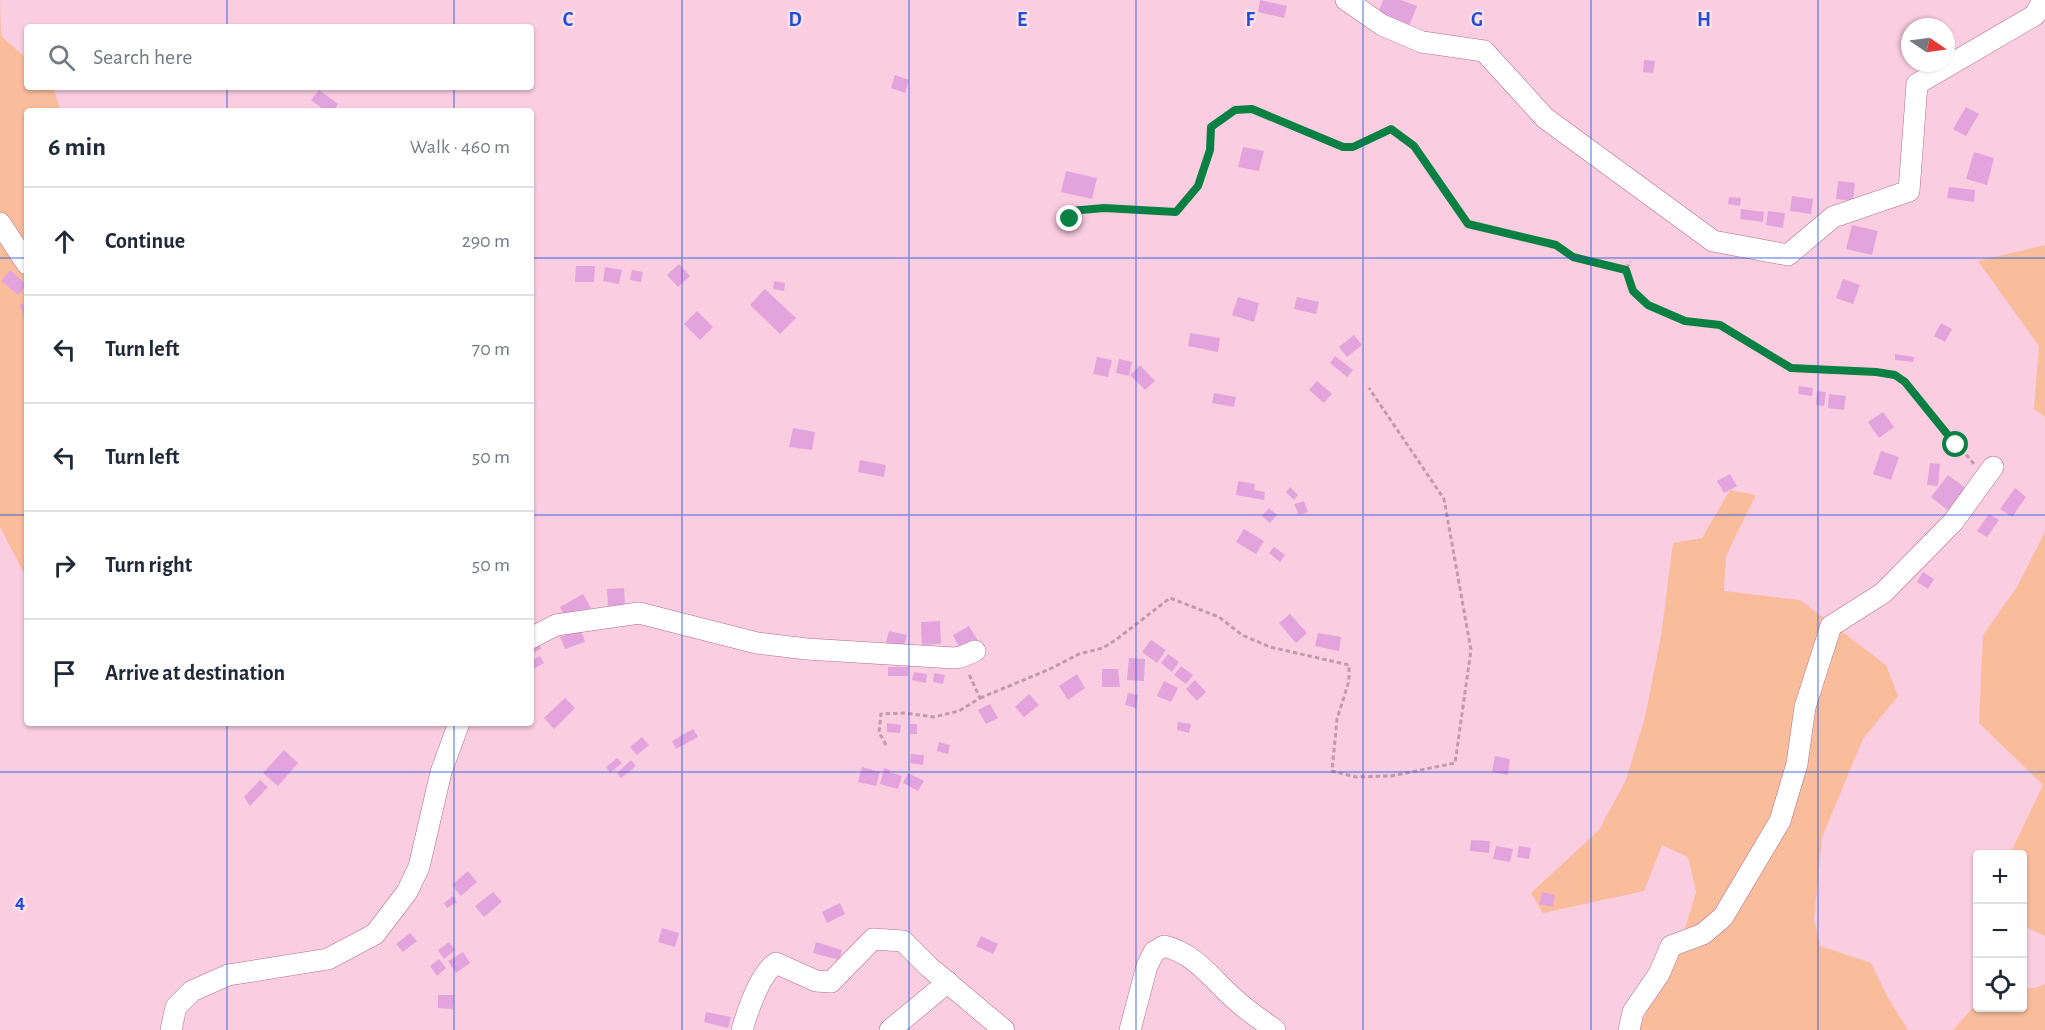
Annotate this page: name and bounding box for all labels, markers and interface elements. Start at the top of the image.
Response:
text: C [563,10,574,30]
text: D [788,10,802,30]
text: E [1017,10,1027,30]
text: F [1245,10,1255,30]
text: G [1471,10,1483,30]
text: H [1697,10,1711,30]
north arrow [1901,18,1955,72]
search box [24,24,534,90]
icon: search [45,41,78,74]
text: Search here [93,46,192,68]
text: 6 min [48,134,106,160]
text: Walk · 460 m [410,137,510,157]
route end [1056,205,1082,231]
icon: ahead [48,225,81,258]
text: Continue [105,230,185,252]
text: 290 m [462,231,510,251]
icon: left [48,333,81,366]
text: Turn left [105,338,179,360]
text: 70 m [472,339,510,359]
route start [1942,431,1968,457]
icon: left [48,441,81,474]
text: Turn left [105,446,179,468]
text: 50 m [472,447,510,467]
icon: right [48,549,81,582]
text: Turn right [105,554,192,576]
text: 50 m [472,555,510,575]
icon: arrive [48,657,81,690]
text: Arrive at destination [105,662,285,684]
map controls [1973,850,2027,1012]
button: + [1973,850,2027,904]
text: 4 [15,892,25,912]
button: − [1973,904,2027,958]
button: locate [1973,958,2027,1012]

